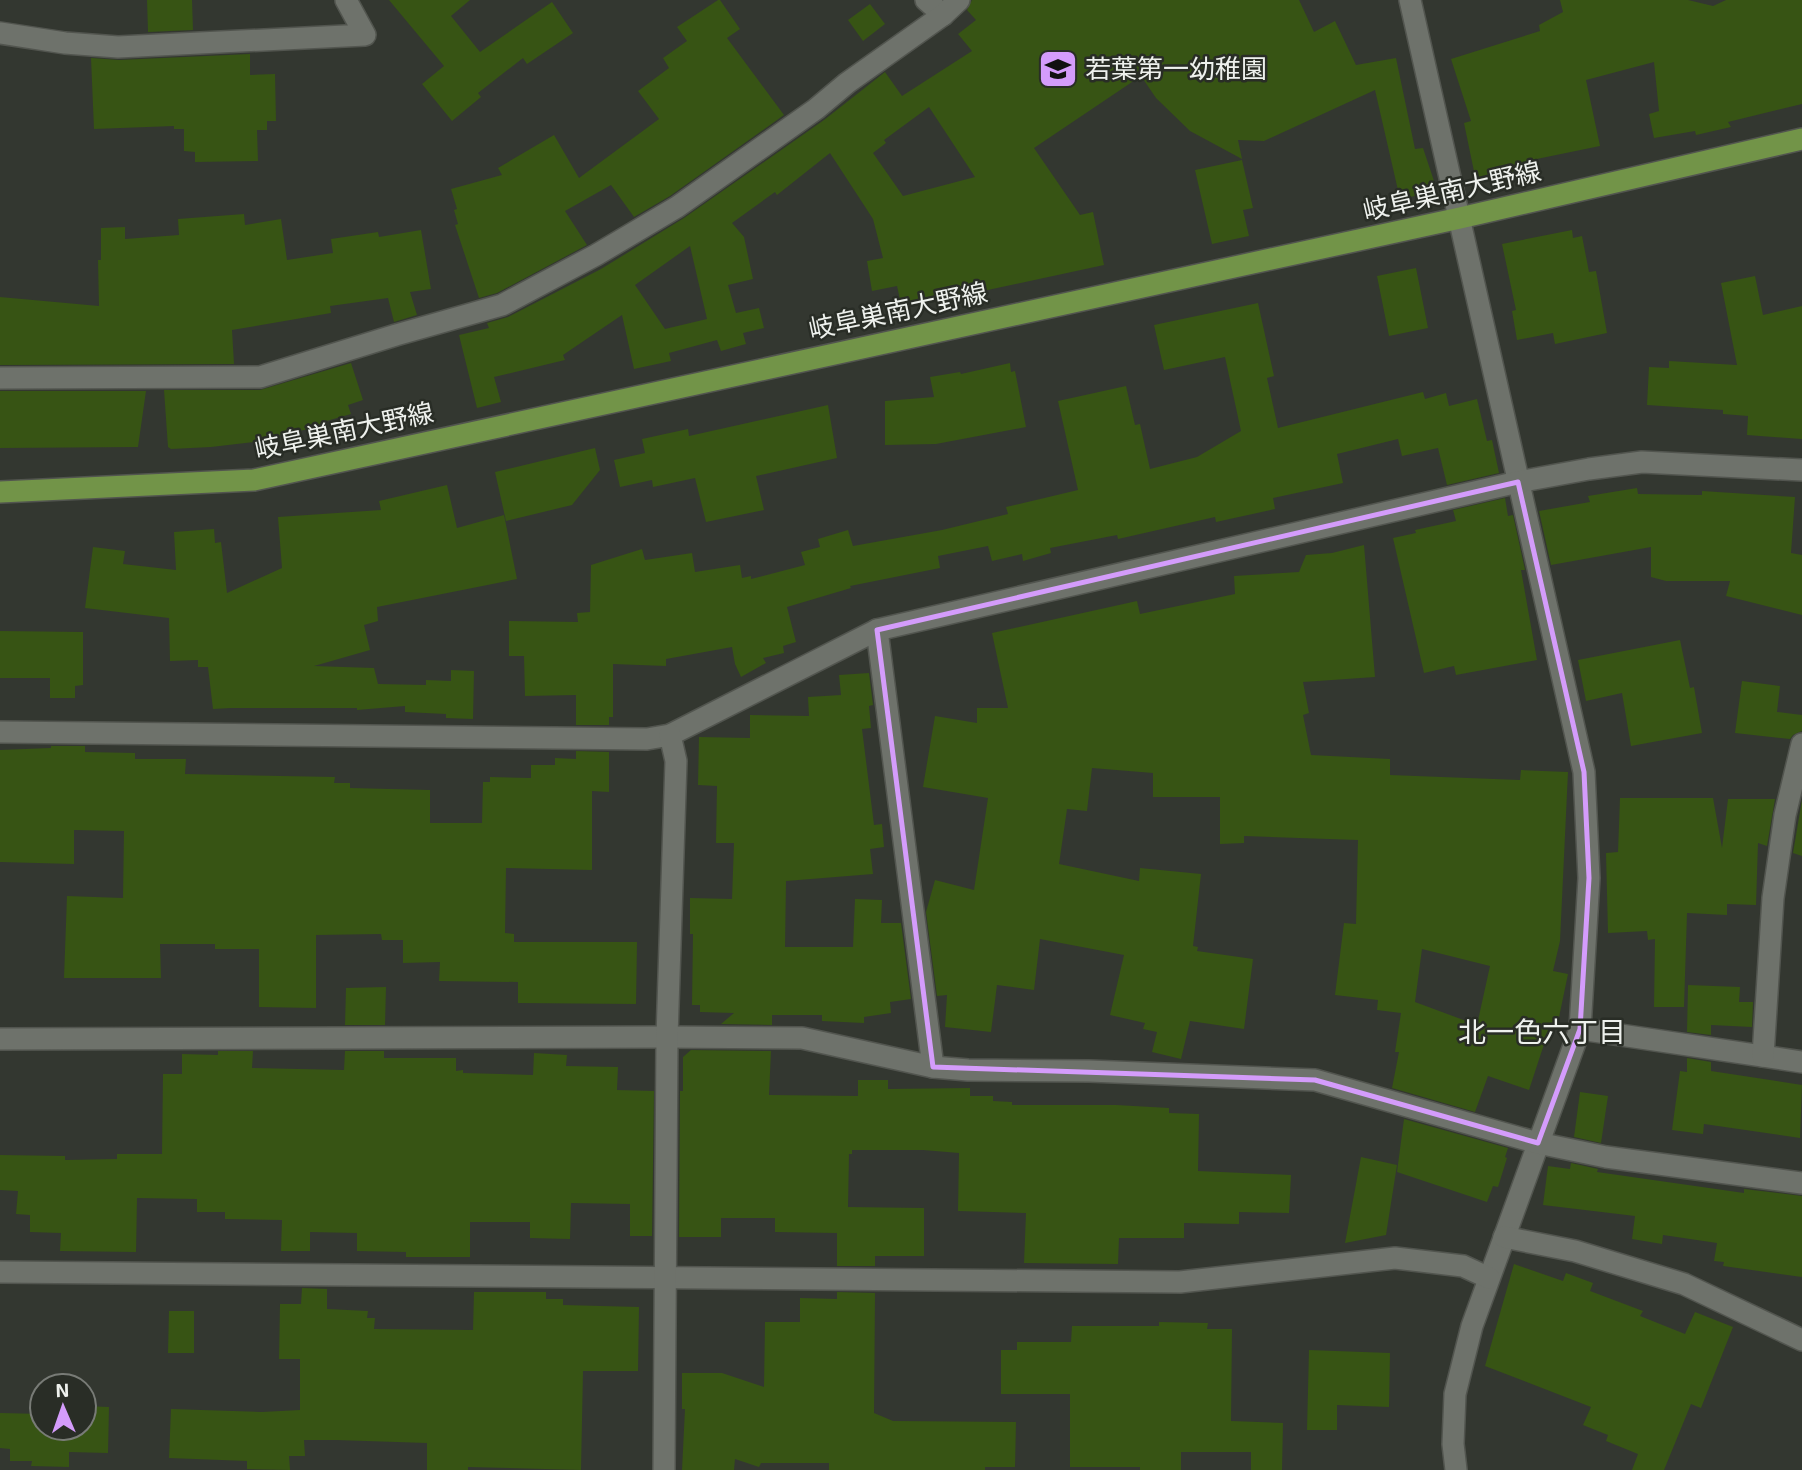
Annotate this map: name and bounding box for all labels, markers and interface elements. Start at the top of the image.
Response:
school or university icon: 若葉第一幼稚園 [1037,48,1079,90]
place label: 若葉第一幼稚園 [1085,52,1267,83]
street label: 岐阜巣南大野線 [1360,154,1544,225]
street label: 岐阜巣南大野線 [805,275,990,344]
street label: 岐阜巣南大野線 [251,395,436,464]
district label: 北一色六丁目 [1458,1014,1626,1048]
north arrow [28,1372,98,1442]
text: N [55,1378,70,1401]

